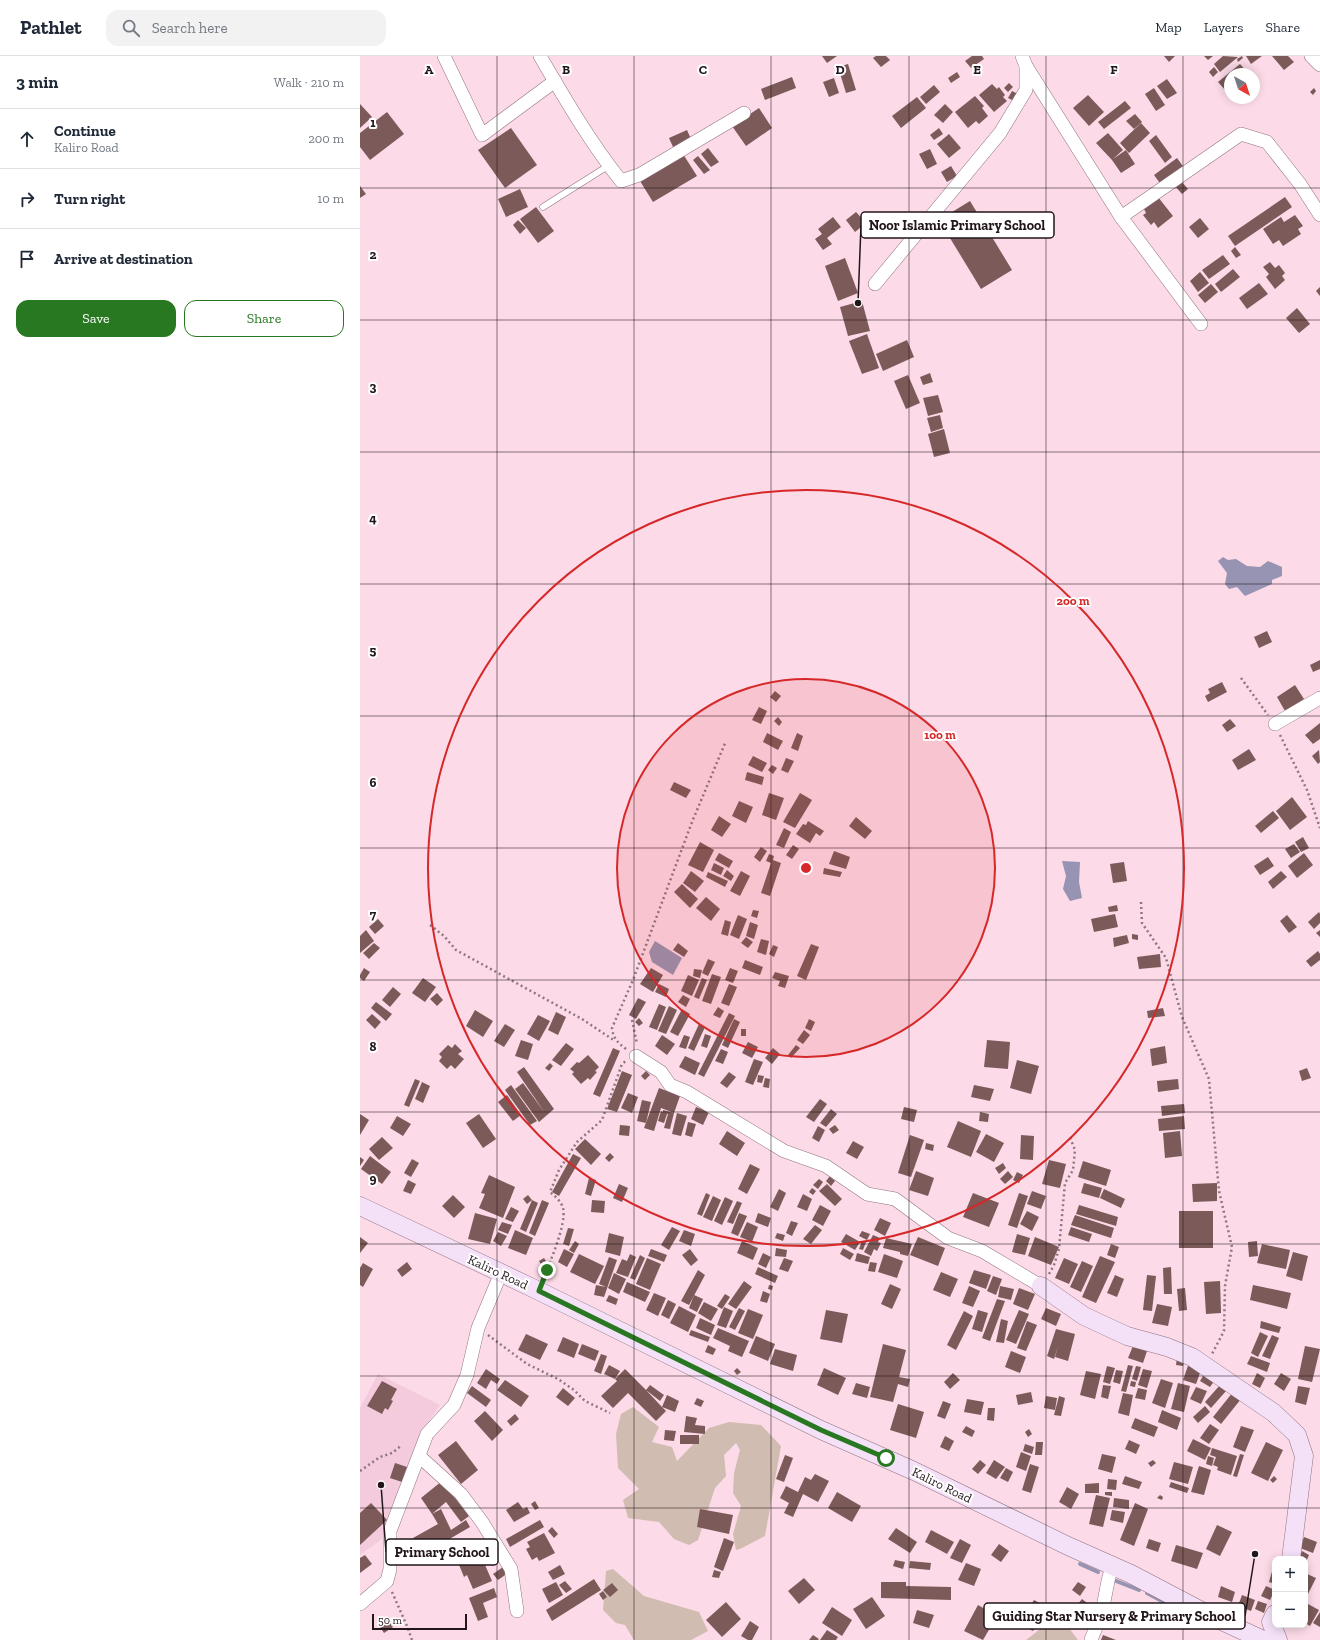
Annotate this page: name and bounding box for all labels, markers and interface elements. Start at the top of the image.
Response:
search box [106,10,386,46]
text: Pathlet [20,16,82,39]
icon: search [120,17,142,39]
text: Search here [152,19,228,37]
text: Map [1155,19,1182,36]
text: Layers [1204,19,1243,36]
text: Share [1265,19,1300,36]
text: A [425,62,434,77]
text: B [562,62,570,77]
text: C [699,62,707,77]
text: D [835,62,845,77]
text: E [973,62,981,77]
text: F [1110,62,1118,77]
north arrow [1224,68,1260,104]
text: 3 min [16,72,58,92]
text: Walk · 210 m [274,75,344,90]
text: 1 [370,115,376,130]
text: Continue [54,122,116,140]
icon: ahead [16,128,38,150]
text: 200 m [308,131,344,146]
text: Kaliro Road [54,140,119,155]
icon: right [16,188,38,210]
text: Turn right [54,190,125,208]
text: 10 m [317,191,344,206]
callout: Noor Islamic Primary School [861,212,1054,238]
text: Noor Islamic Primary School [869,217,1045,234]
text: 2 [370,247,377,262]
icon: arrive [16,248,38,270]
text: Arrive at destination [54,250,193,268]
button: Save [16,300,176,337]
button: Share [184,300,344,337]
text: 3 [370,379,377,394]
text: 4 [369,511,377,526]
text: 200 m [1056,594,1090,608]
text: 5 [370,643,377,658]
text: 100 m [924,728,956,742]
text: 6 [370,775,377,790]
centre of rings [799,861,813,875]
text: 7 [370,907,377,922]
text: 8 [369,1039,377,1054]
text: 9 [370,1171,377,1186]
street label: Kaliro Road [465,1252,531,1292]
route end [538,1261,556,1279]
route start [877,1449,895,1467]
street label: Kaliro Road [910,1464,974,1506]
callout: Primary School [386,1539,498,1565]
text: Primary School [394,1544,490,1561]
map controls [1272,1556,1308,1628]
button: + [1272,1556,1308,1592]
button: − [1272,1592,1308,1628]
callout: Guiding Star Nursery & Primary School [984,1603,1245,1629]
text: Guiding Star Nursery & Primary School [992,1608,1236,1625]
scale bar [372,1612,467,1631]
text: 50 m [378,1614,402,1627]

